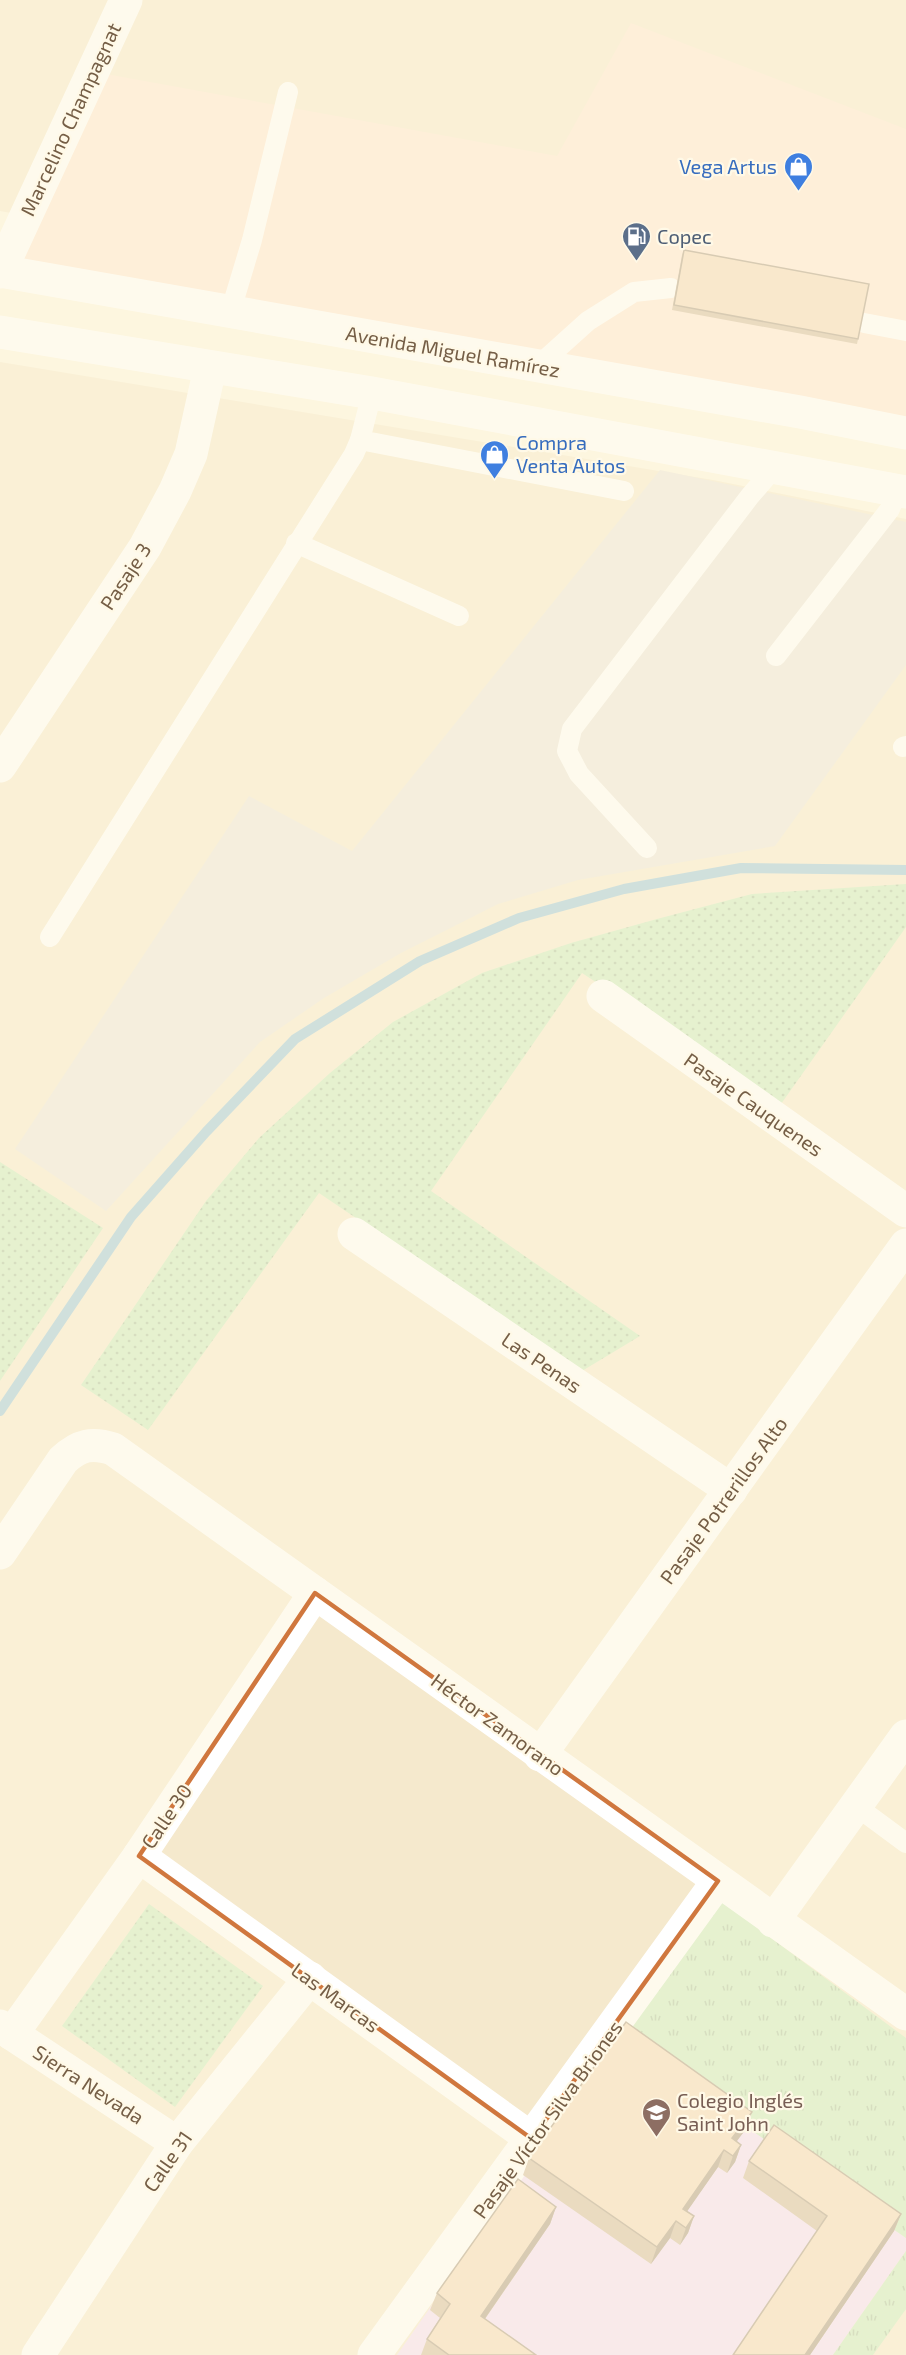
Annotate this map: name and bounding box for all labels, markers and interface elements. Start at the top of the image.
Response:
street label: Marcelino Champagnat [15,18,126,219]
shop icon: Vega Artus [782,150,814,192]
place label: Vega Artus [679,154,777,178]
fuel station icon: Copec [620,220,652,262]
place label: Copec [657,224,712,248]
street label: Avenida Miguel Ramírez [344,320,562,382]
place label: Compra Venta Autos [516,430,625,477]
shop icon: Compra Venta Autos [479,438,511,480]
street label: Pasaje 3 [94,538,156,614]
street label: Pasaje Cauquenes [680,1047,828,1161]
street label: Las Penas [498,1327,586,1397]
street label: Pasaje Potrerillos Alto [654,1412,792,1588]
street label: Héctor Zamorano [427,1668,569,1780]
street label: Calle 30 [136,1779,196,1853]
street label: Las Marcas [287,1957,385,2037]
street label: Pasaje Víctor Silva Briones [467,2016,627,2222]
street label: Sierra Nevada [29,2039,149,2129]
place label: Colegio Inglés Saint John [677,2088,803,2135]
school or university icon: Colegio Inglés Saint John [640,2096,672,2138]
street label: Calle 31 [138,2126,196,2196]

